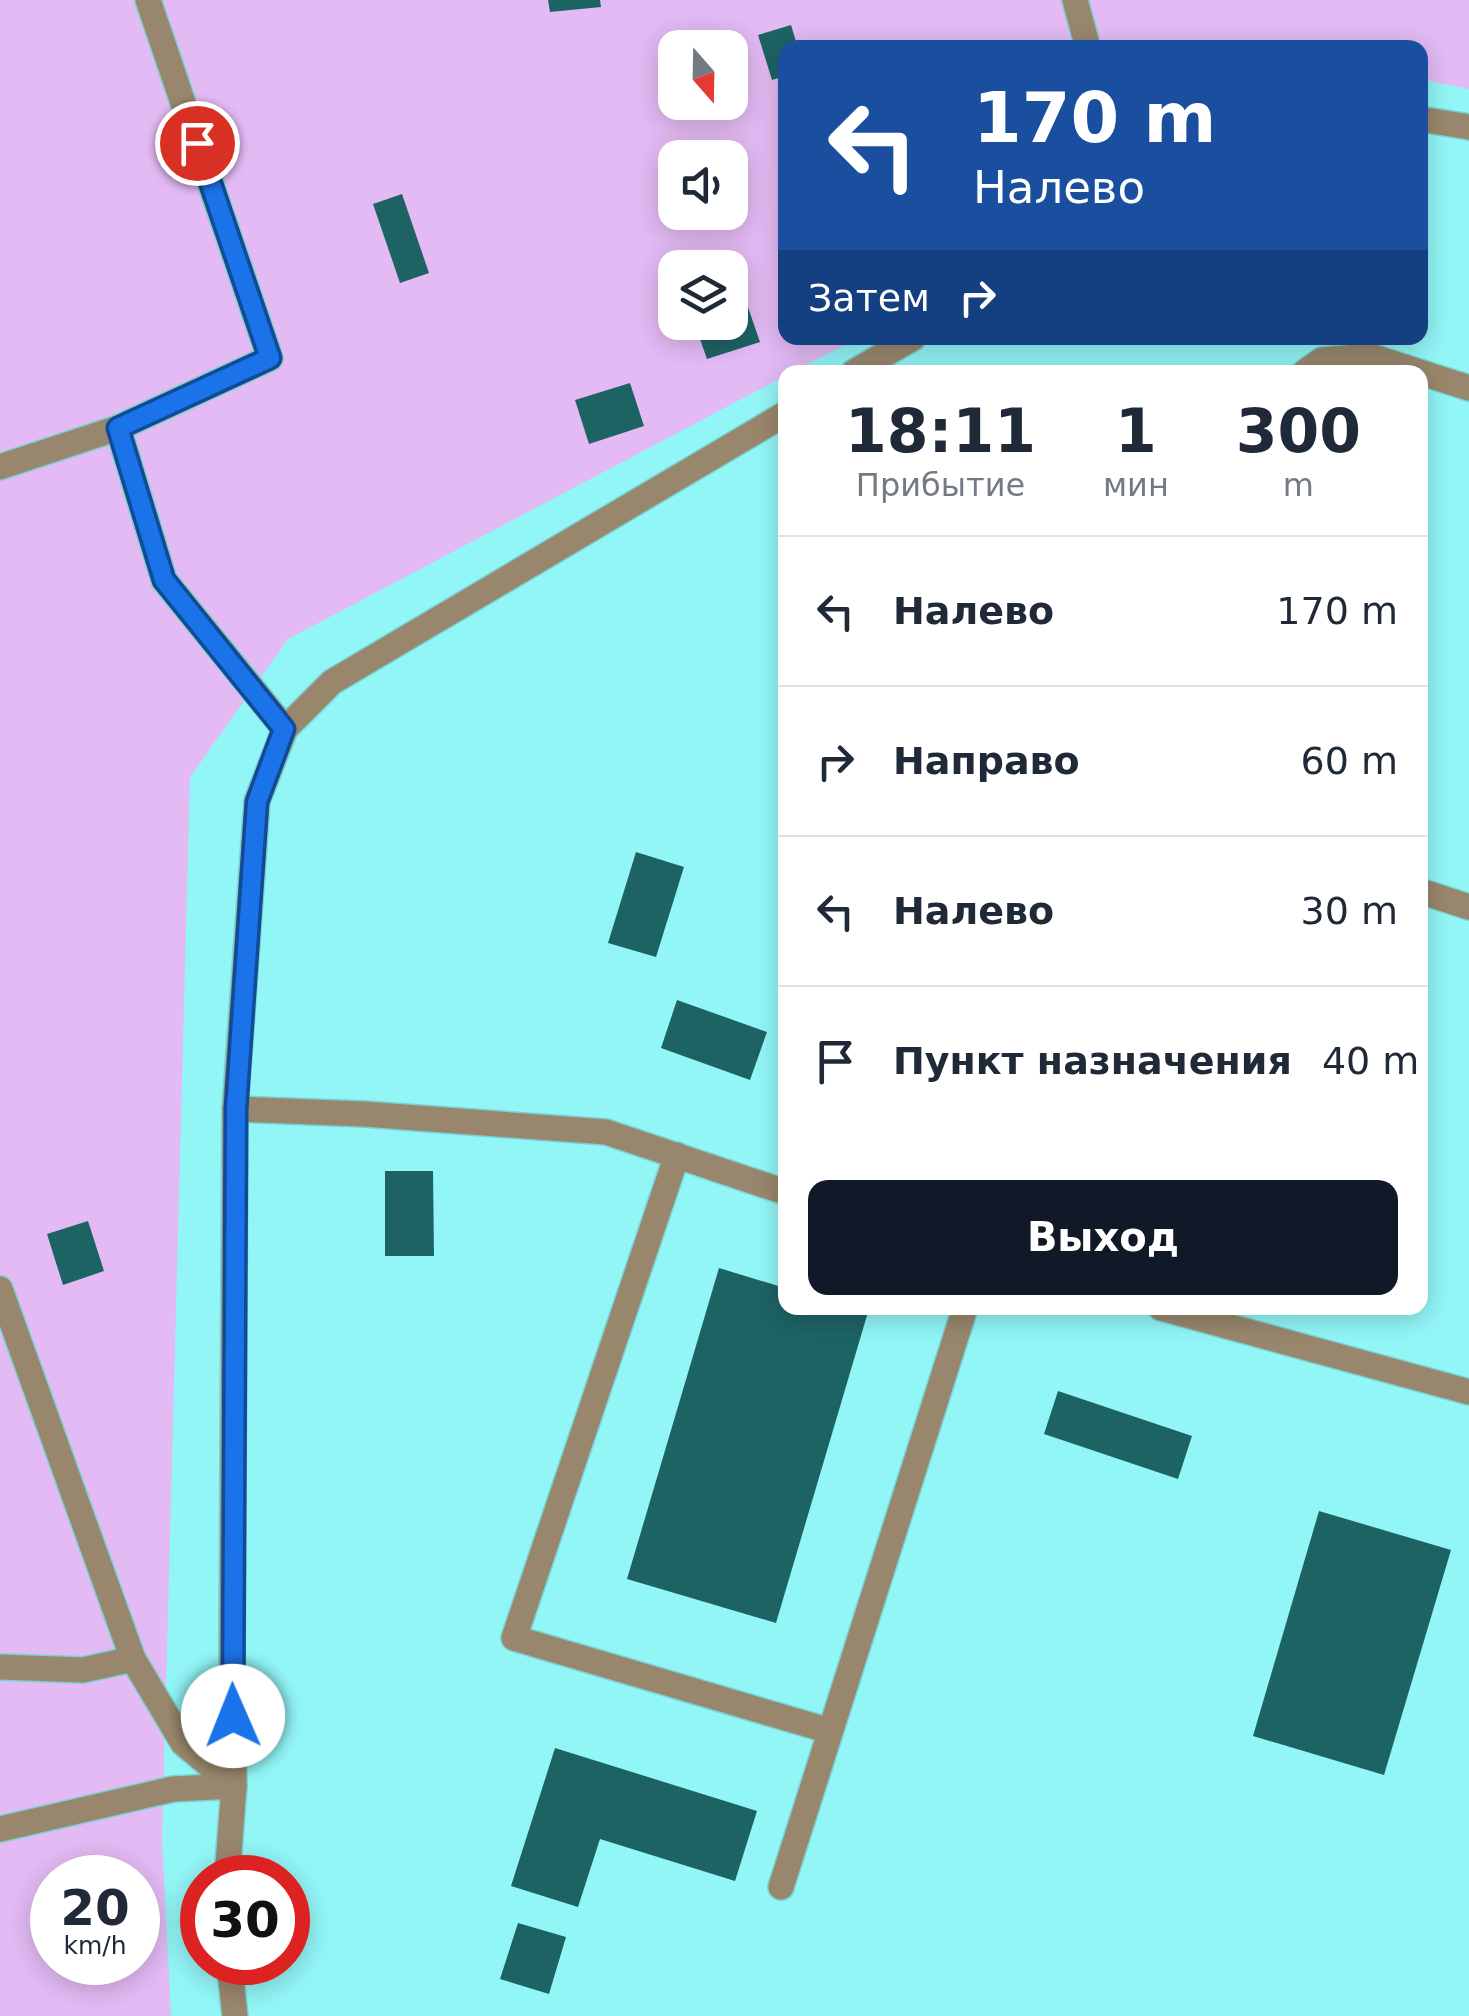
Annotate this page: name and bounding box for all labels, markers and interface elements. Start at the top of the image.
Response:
north arrow [658,30,748,120]
map controls [658,30,748,340]
text: 170 m [973,77,1216,159]
icon: left [808,80,938,210]
pin [155,101,240,186]
icon: arrive [170,116,225,171]
button: sound [658,140,748,230]
text: Налево [973,161,1145,214]
button: layers [658,250,748,340]
icon: right [950,270,1005,325]
text: Затем [808,276,930,320]
text: 18:11 [845,396,1036,466]
text: 1 [1115,396,1157,466]
text: 300 [1236,396,1361,466]
text: Прибытие [856,466,1025,504]
text: мин [1103,466,1169,504]
text: m [1283,466,1314,504]
icon: left [808,584,863,639]
text: Налево [893,589,1054,633]
text: 170 m [1276,589,1398,633]
icon: right [808,734,863,789]
text: Направо [893,739,1080,783]
text: 60 m [1301,739,1398,783]
icon: left [808,884,863,939]
text: Налево [893,889,1054,933]
text: 30 m [1301,889,1398,933]
icon: arrive [808,1034,863,1089]
text: Пункт назначения [893,1039,1292,1083]
text: 40 m [1322,1039,1419,1083]
button: Выход [808,1180,1398,1295]
position arrow [181,1664,285,1768]
speed limit sign: 30 [180,1855,310,1985]
text: 20 [60,1879,130,1937]
text: km/h [63,1931,127,1960]

